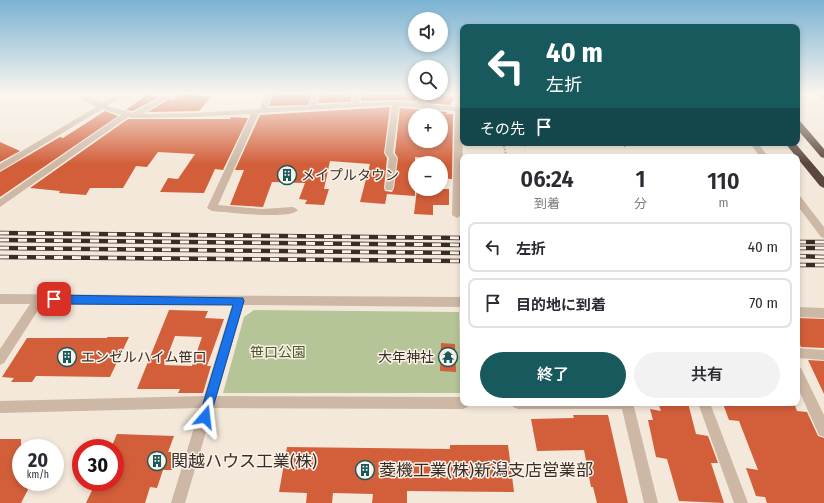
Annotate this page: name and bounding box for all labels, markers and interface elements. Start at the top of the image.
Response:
map controls [408,12,448,196]
button: sound [408,12,448,52]
text: 40 m [546,36,603,69]
icon: left [480,40,532,92]
button: search [408,60,448,100]
text: 左折 [546,74,582,96]
button: + [408,108,448,148]
icon: arrive [533,116,555,138]
text: その先 [480,120,525,138]
button: − [408,156,448,196]
building icon: メイプルタウン [276,164,298,186]
text: 06:24 [520,165,574,193]
text: 1 [635,165,645,193]
place label: メイプルタウン [301,167,399,184]
text: 110 [707,167,740,195]
text: m [718,195,728,210]
text: 到着 [534,196,560,211]
text: 分 [634,196,647,211]
icon: left [482,236,504,258]
text: 40 m [748,238,778,256]
text: 左折 [516,240,546,258]
pin [37,282,71,316]
icon: arrive [43,288,65,310]
icon: arrive [482,292,504,314]
text: 70 m [749,294,778,312]
text: 目的地に到着 [516,296,606,314]
park label: 笹口公園 [250,344,306,361]
building icon: エンゼルハイム笹口 [56,346,78,368]
temple icon: 大年神社 [437,346,459,368]
place label: エンゼルハイム笹口 [81,349,206,366]
place label: 大年神社 [378,349,434,366]
button: 終了 [480,352,626,398]
button: 共有 [634,352,780,398]
position arrow [184,396,226,438]
speed limit sign: 30 [72,439,124,491]
text: 20 [28,448,48,472]
building icon: 関越ハウス工業(株) [146,450,168,472]
place label: 関越ハウス工業(株) [171,451,317,472]
building icon: 菱機工業(株)新潟支店営業部 [354,459,376,481]
place label: 菱機工業(株)新潟支店営業部 [379,460,593,481]
text: km/h [27,469,49,481]

